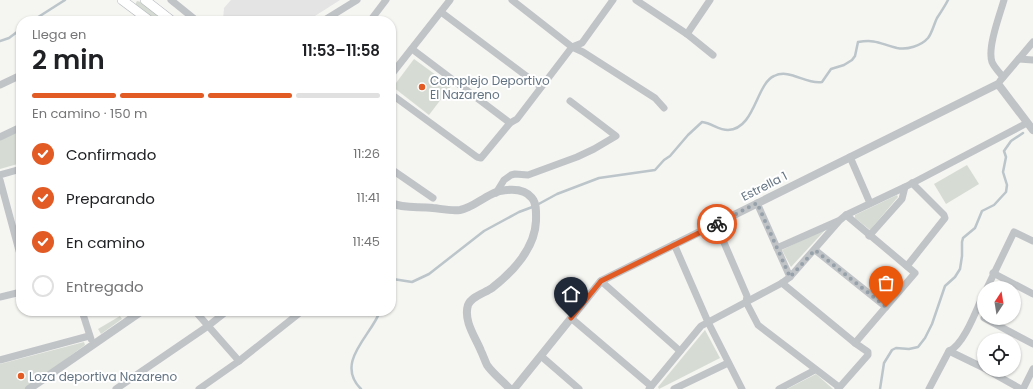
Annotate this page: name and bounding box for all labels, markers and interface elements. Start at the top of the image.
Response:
text: Llega en [32,25,86,44]
text: 11:53–11:58 [302,40,380,61]
text: 2 min [32,42,105,78]
place label: Complejo Deportivo El Nazareno [430,72,550,103]
marker: Complejo Deportivo El Nazareno [417,82,427,92]
text: En camino · 150 m [32,104,147,123]
icon: check [32,143,54,165]
text: Confirmado [66,144,156,165]
text: 11:26 [353,144,380,163]
street label: Estrella 1 [738,167,790,205]
icon: check [32,187,54,209]
text: Preparando [66,188,155,209]
text: 11:41 [357,188,380,207]
courier [697,204,737,244]
icon: bike [706,213,728,235]
icon: check [32,231,54,253]
text: En camino [66,232,145,253]
text: 11:45 [353,232,380,251]
pin [869,266,903,307]
icon: bag [875,272,897,294]
text: Entregado [66,276,144,297]
pin [554,277,588,318]
north arrow [977,281,1021,325]
map controls [977,281,1021,377]
icon: home [560,283,582,305]
button: locate [977,333,1021,377]
place label: Loza deportiva Nazareno [29,368,178,385]
marker: Loza deportiva Nazareno [16,371,26,381]

